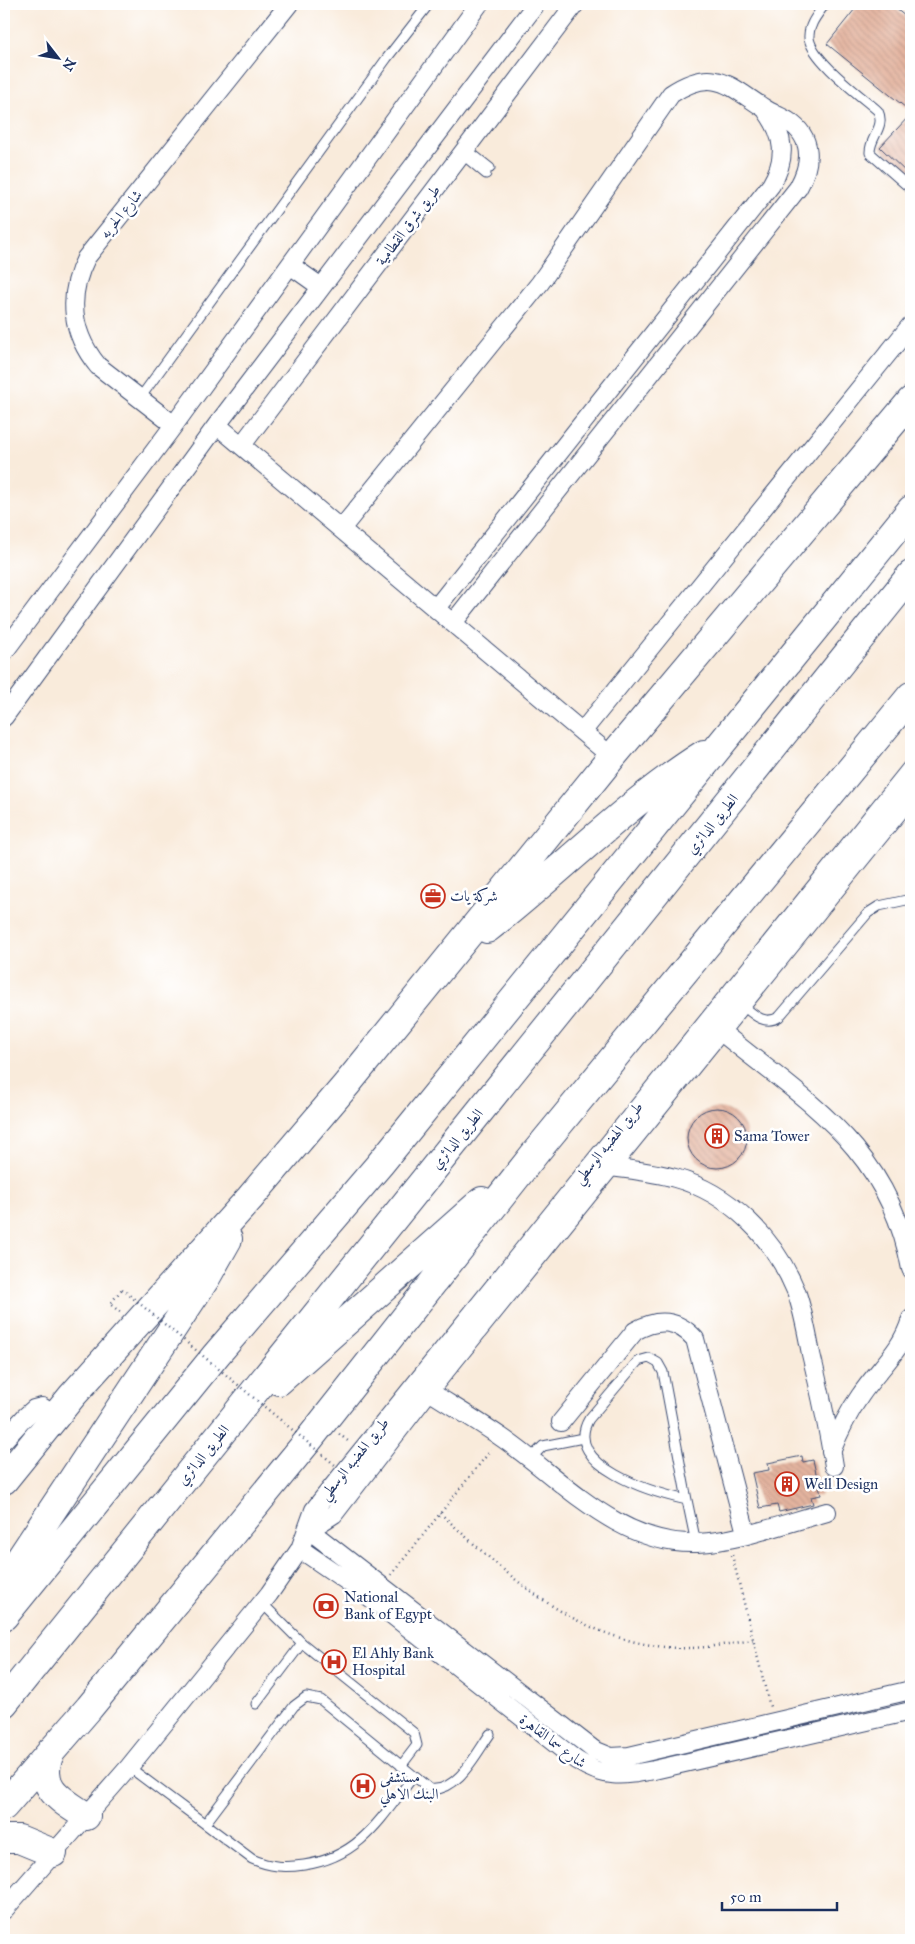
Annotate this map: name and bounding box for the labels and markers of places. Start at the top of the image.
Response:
office icon: شركة يات [420,883,446,909]
place label: شركة يات [450,887,498,906]
building icon: Sama Tower [704,1123,730,1149]
place label: Sama Tower [734,1127,810,1145]
building icon: Well Design [774,1471,800,1497]
place label: Well Design [804,1475,878,1493]
place label: National Bank of Egypt [344,1588,433,1623]
bank icon: National Bank of Egypt [313,1593,339,1619]
place label: El Ahly Bank Hospital [352,1644,434,1679]
hospital icon: El Ahly Bank Hospital [321,1649,347,1675]
place label: مستشفى البنك الاهلي [380,1768,438,1808]
hospital icon: مستشفى البنك الاهلي [350,1773,376,1799]

